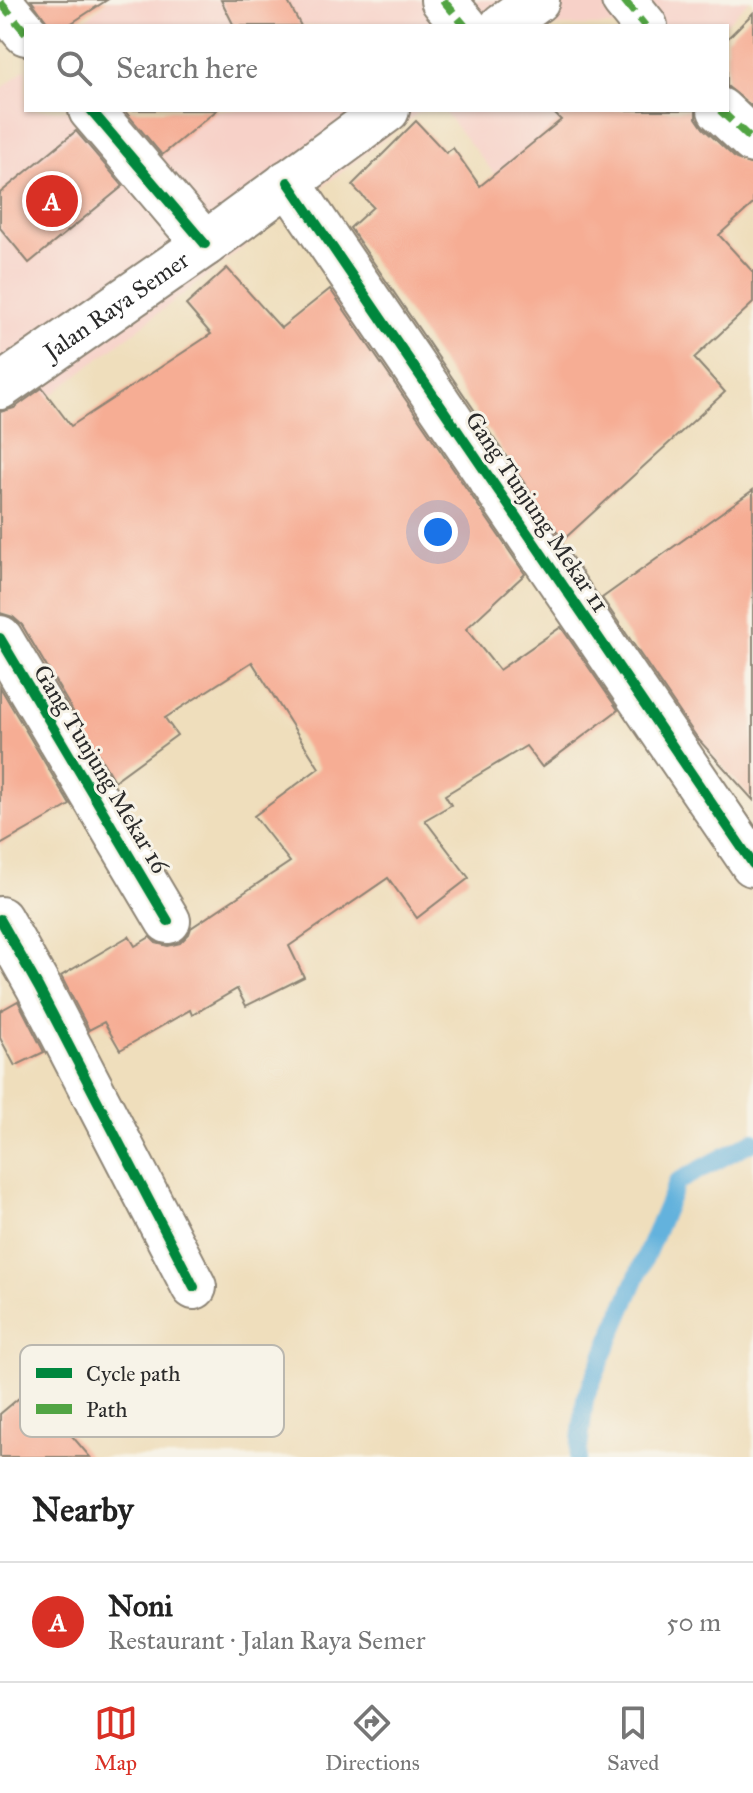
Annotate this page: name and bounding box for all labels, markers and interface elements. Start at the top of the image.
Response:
search box [24,24,729,112]
icon: search [52,46,96,90]
text: Search here [116,50,258,86]
pin: A [26,171,78,231]
street label: Jalan Raya Semer [36,245,195,368]
street label: Gang Tunjung Mekar 11 [459,406,615,618]
your location [418,512,458,552]
street label: Gang Tunjung Mekar 16 [27,659,176,880]
legend [20,1345,284,1437]
text: Cycle path [86,1360,181,1387]
text: Path [86,1396,128,1423]
text: Nearby [32,1489,134,1530]
text: Noni [108,1588,173,1624]
text: A [49,1606,67,1638]
text: 50 m [666,1606,721,1638]
text: Restaurant · Jalan Raya Semer [108,1624,426,1656]
tab: Map [94,1701,138,1776]
tab: Directions [325,1701,420,1776]
tab: Saved [607,1701,659,1776]

